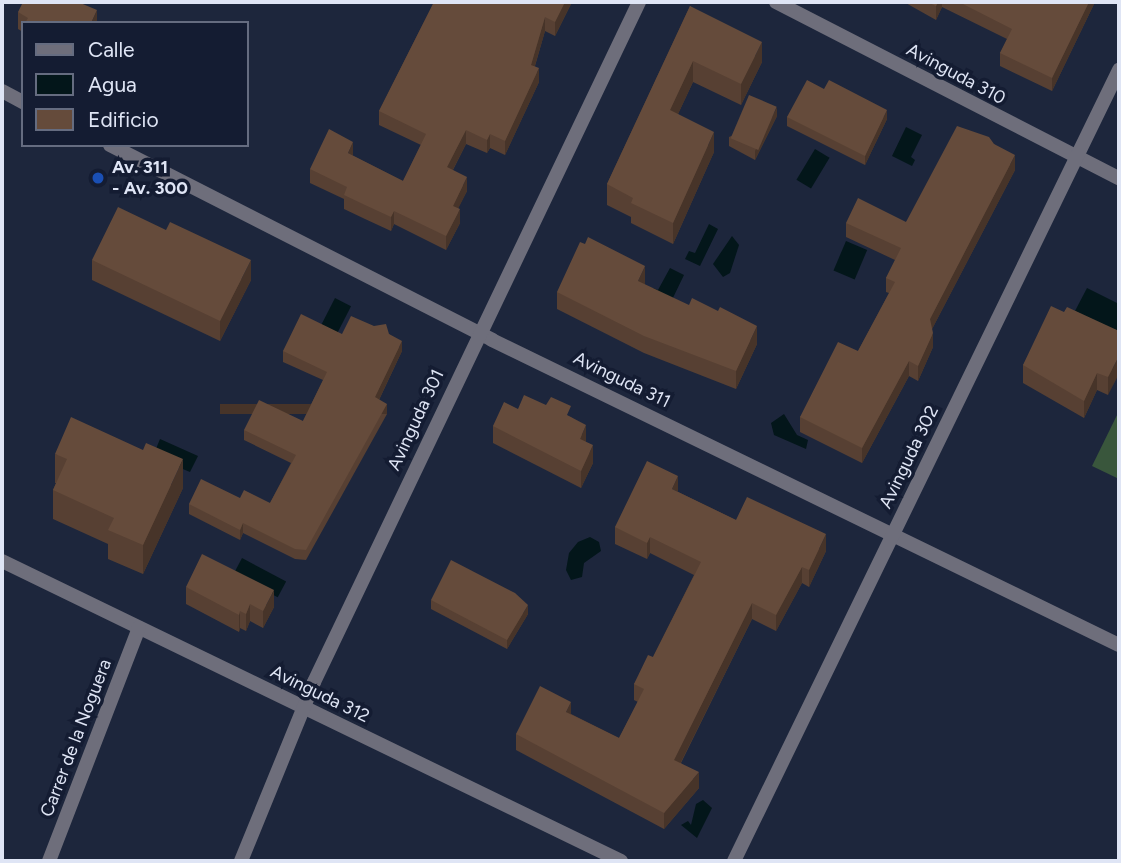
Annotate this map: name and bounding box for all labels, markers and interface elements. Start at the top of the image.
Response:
legend [21,21,248,147]
text: Calle [88,37,135,62]
street label: Avinguda 310 [903,39,1009,109]
text: Agua [88,72,137,97]
text: Edificio [88,107,159,132]
place label: Av. 311 - Av. 300 [112,157,188,200]
marker: Av. 311 - Av. 300 [90,170,106,186]
street label: Avinguda 311 [570,347,674,413]
street label: Avinguda 301 [383,366,449,474]
street label: Avinguda 302 [875,402,943,512]
street label: Carrer de la Noguera [36,656,116,820]
street label: Avinguda 312 [267,661,373,727]

